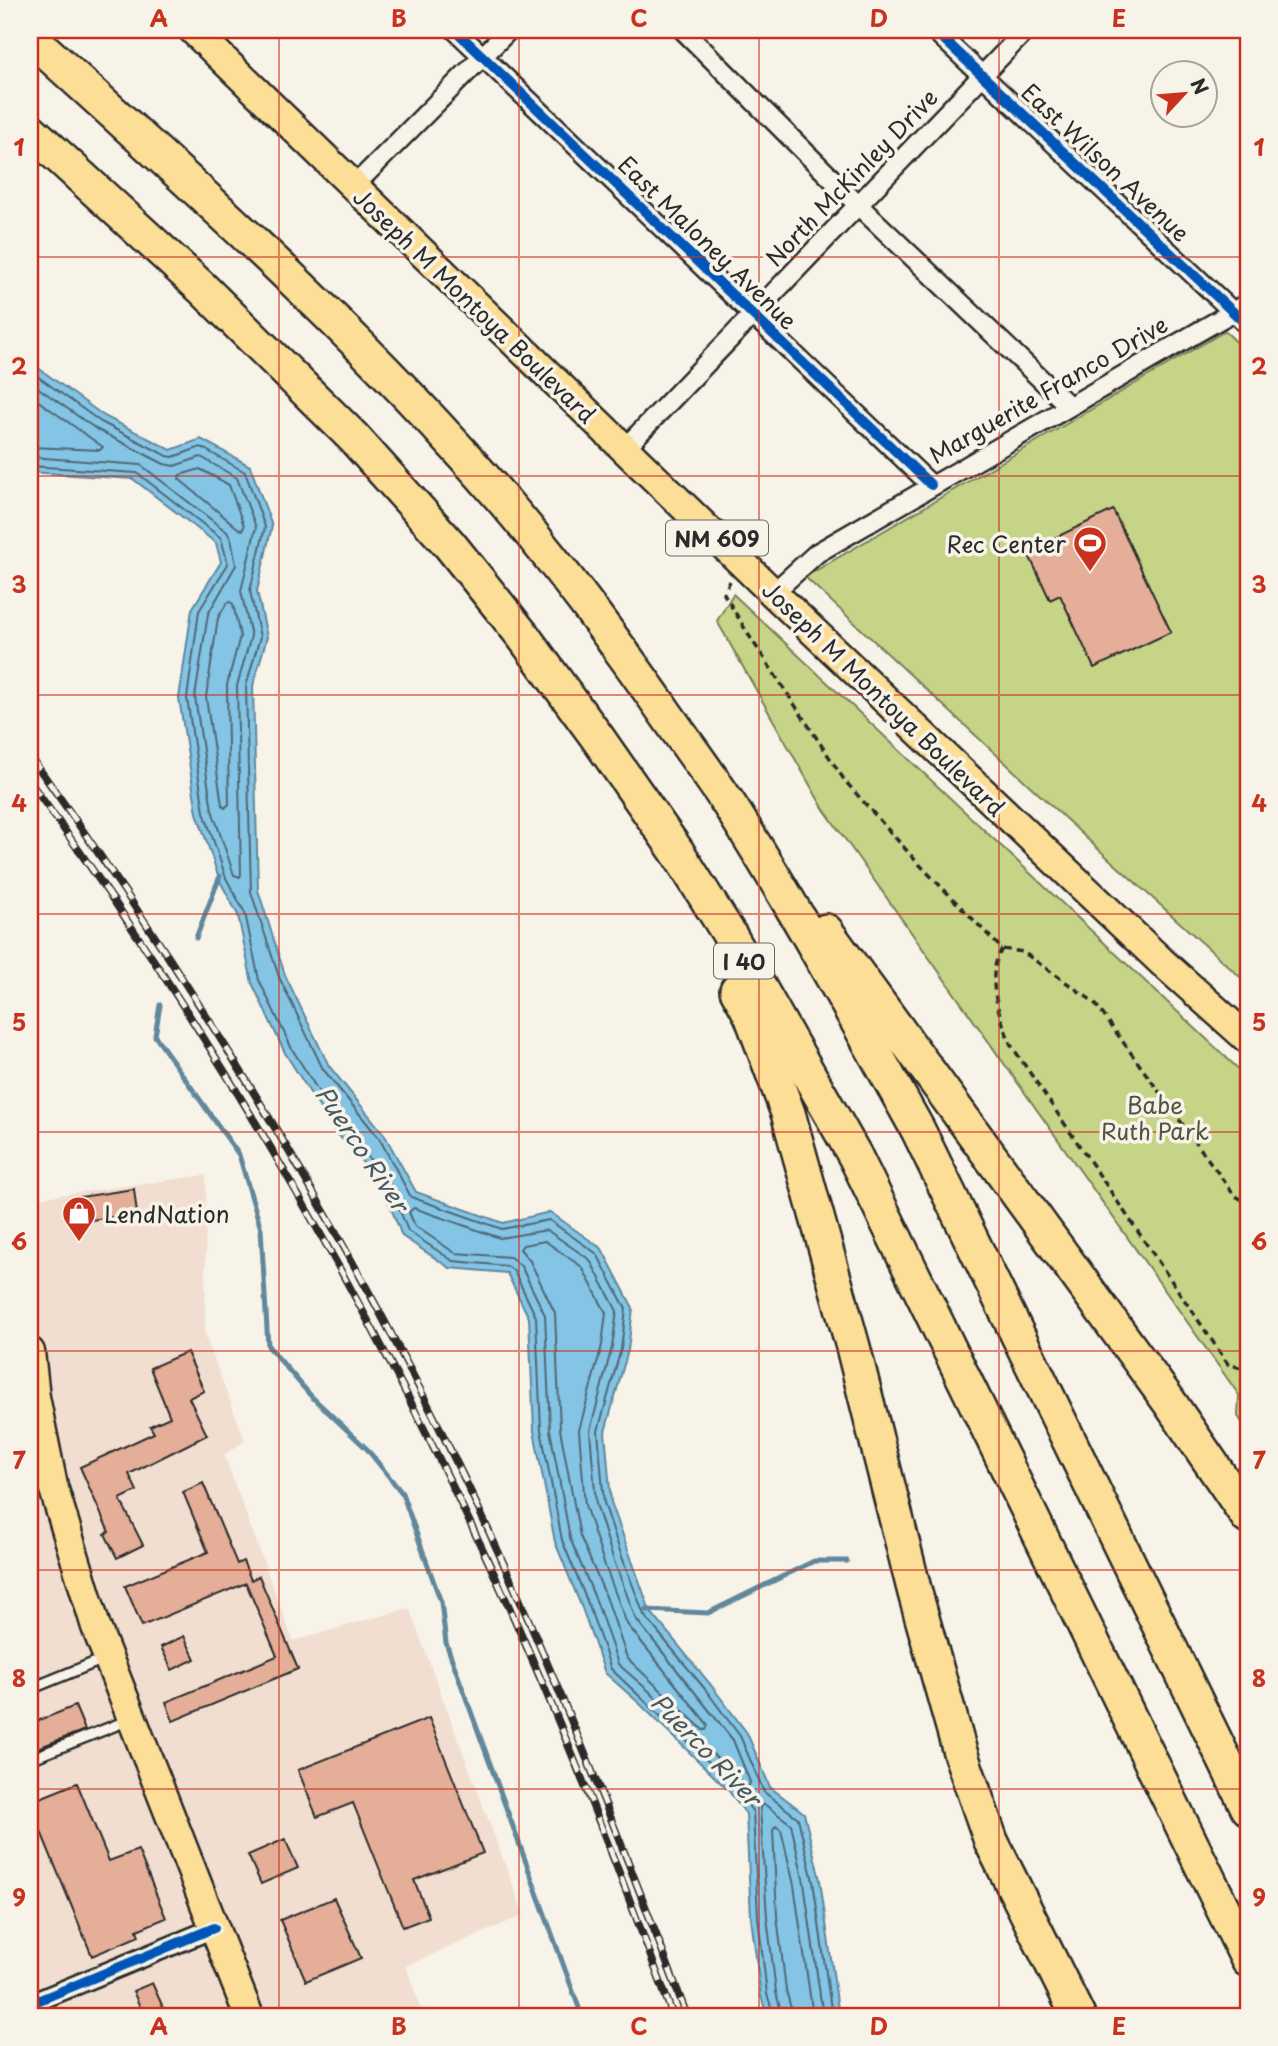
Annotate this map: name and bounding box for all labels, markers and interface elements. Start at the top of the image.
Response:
text: A [150,0,168,35]
text: B [391,0,407,35]
text: C [630,0,648,35]
text: D [870,0,888,35]
text: E [1112,0,1126,35]
north arrow [1148,60,1218,130]
text: N [1184,73,1216,99]
street label: East Wilson Avenue [1014,75,1198,249]
street label: North McKinley Drive [757,80,945,274]
text: 1 [14,129,25,164]
text: 1 [1254,129,1265,164]
street label: East Maloney Avenue [611,147,805,337]
street label: Joseph M Montoya Boulevard [346,179,604,431]
street label: Marguerite Franco Drive [922,306,1174,472]
text: 2 [11,348,27,383]
text: 2 [1251,348,1267,383]
road number: NM 609 [666,520,768,556]
sports icon: Rec Center [1071,524,1109,573]
place label: Rec Center [947,526,1066,561]
text: 3 [11,566,27,601]
text: 3 [1251,566,1267,601]
street label: Joseph M Montoya Boulevard [755,572,1013,824]
text: 4 [11,785,27,820]
text: 4 [1251,785,1267,820]
road number: I 40 [714,944,774,978]
text: 5 [12,1004,26,1039]
text: 5 [1252,1004,1266,1039]
water label: Puerco River [308,1078,420,1221]
park label: Babe Ruth Park [1101,1087,1209,1148]
shop icon: LendNation [60,1194,98,1243]
place label: LendNation [104,1196,230,1231]
text: 6 [11,1223,27,1258]
text: 6 [1251,1223,1267,1258]
text: 7 [12,1442,26,1477]
text: 7 [1252,1442,1266,1477]
text: 8 [12,1660,26,1695]
text: 8 [1252,1660,1266,1695]
water label: Puerco River [644,1684,772,1816]
text: 9 [12,1879,26,1914]
text: 9 [1252,1879,1266,1914]
text: A [150,2008,168,2043]
text: B [391,2008,407,2043]
text: C [630,2008,648,2043]
text: D [870,2008,888,2043]
text: E [1112,2008,1126,2043]

